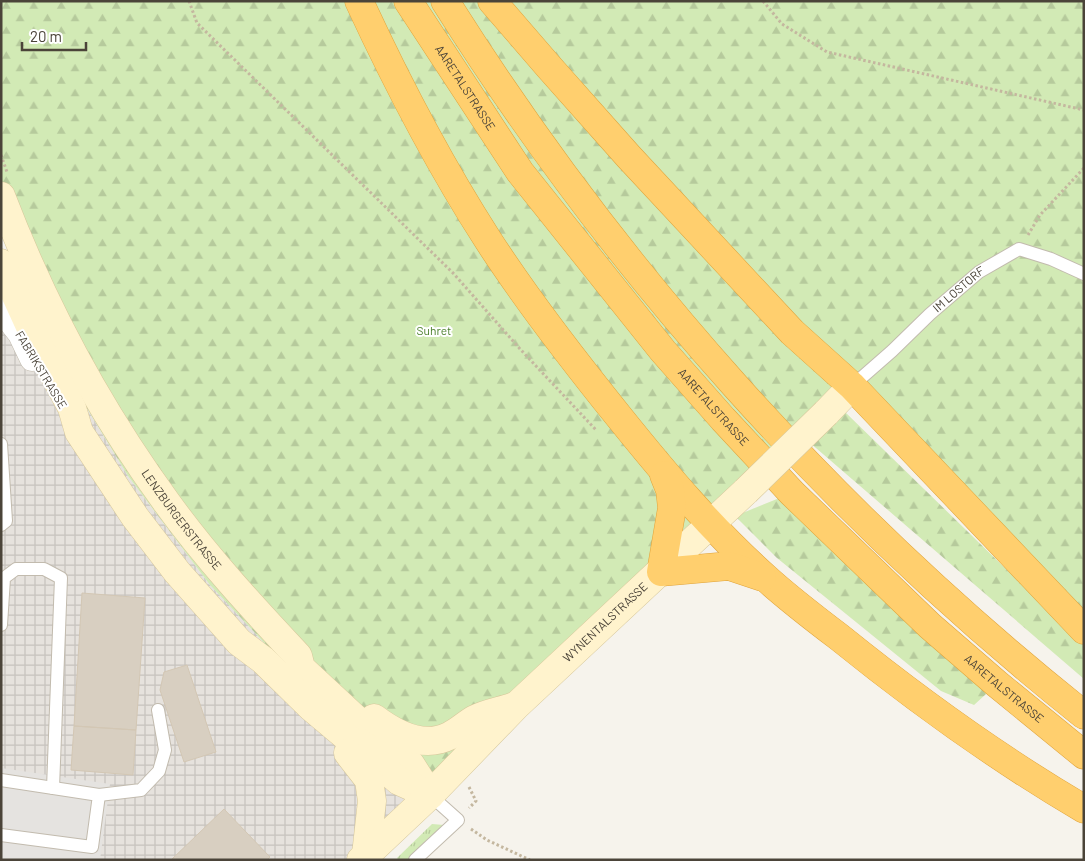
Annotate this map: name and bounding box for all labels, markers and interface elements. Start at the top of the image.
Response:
scale bar [22,20,86,52]
text: 20 m [30,27,62,45]
street label: AARETALSTRASSE [433,42,499,133]
street label: IM LOSTORF [930,263,986,314]
park label: Suhret [417,323,451,337]
street label: FABRIKSTRASSE [13,328,71,411]
street label: AARETALSTRASSE [676,365,752,448]
street label: LENZBURGERSTRASSE [139,466,225,572]
street label: WYNENTALSTRASSE [560,579,650,664]
street label: AARETALSTRASSE [962,651,1047,725]

